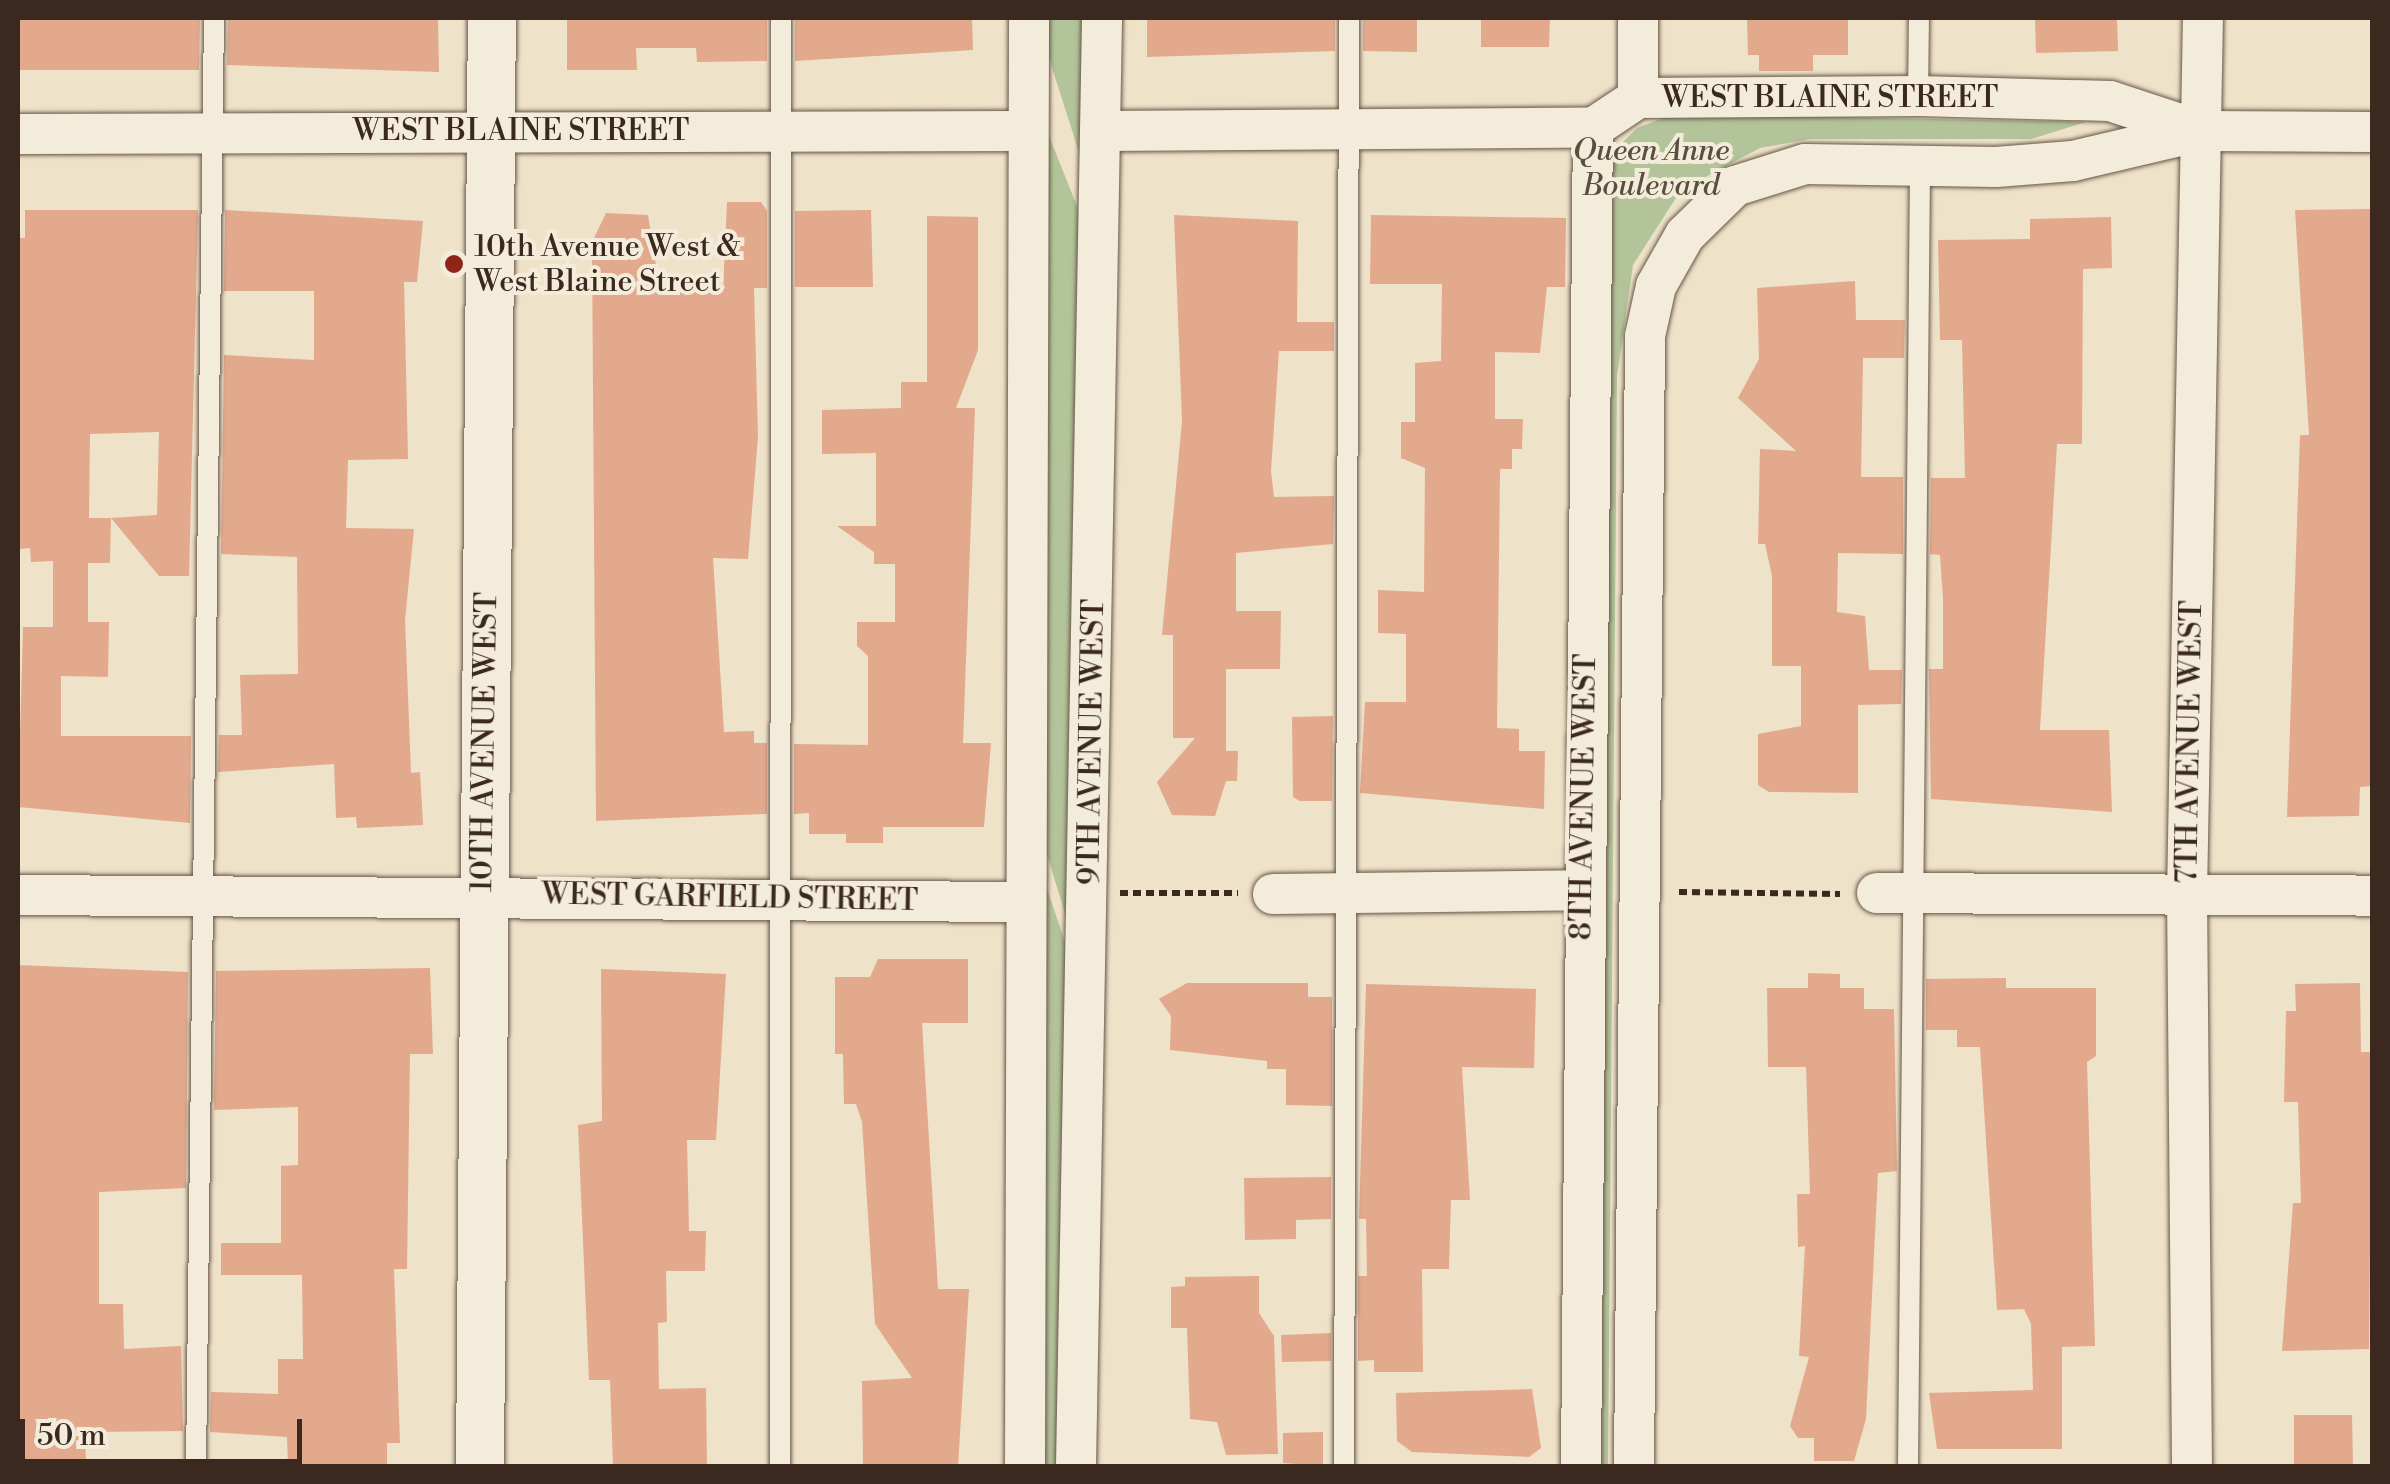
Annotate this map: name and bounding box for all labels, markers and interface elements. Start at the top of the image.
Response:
street label: WEST BLAINE STREET [1662,80,1998,116]
street label: WEST BLAINE STREET [353,113,689,149]
park label: Queen Anne Boulevard [1573,133,1729,204]
place label: 10th Avenue West & West Blaine Street [474,229,741,300]
marker: 10th Avenue West & West Blaine Street [443,253,465,275]
street label: 10TH AVENUE WEST [464,592,506,892]
street label: 9TH AVENUE WEST [1072,598,1112,886]
street label: 7TH AVENUE WEST [2170,600,2210,884]
street label: 8TH AVENUE WEST [1564,653,1604,941]
street label: WEST GARFIELD STREET [541,877,919,919]
scale bar [25,1399,308,1461]
text: 50 m [37,1417,106,1455]

